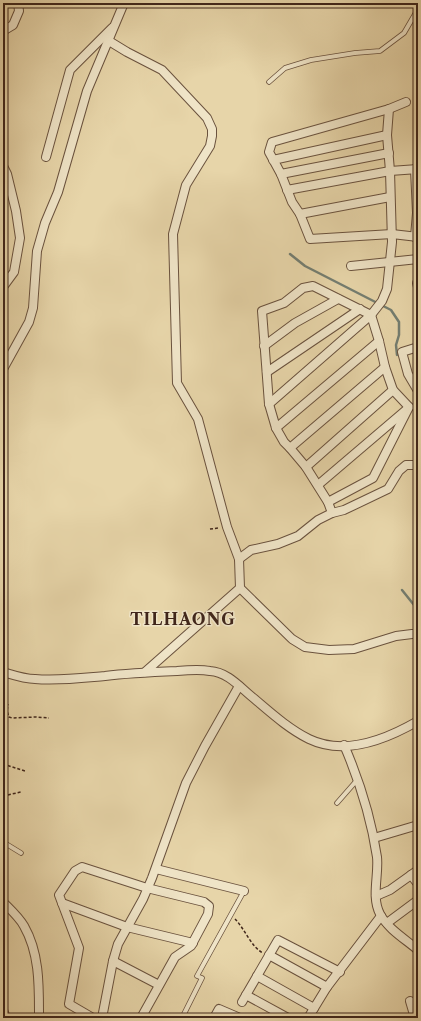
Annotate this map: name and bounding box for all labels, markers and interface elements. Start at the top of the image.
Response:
district label: TILHAONG [130,609,236,629]

